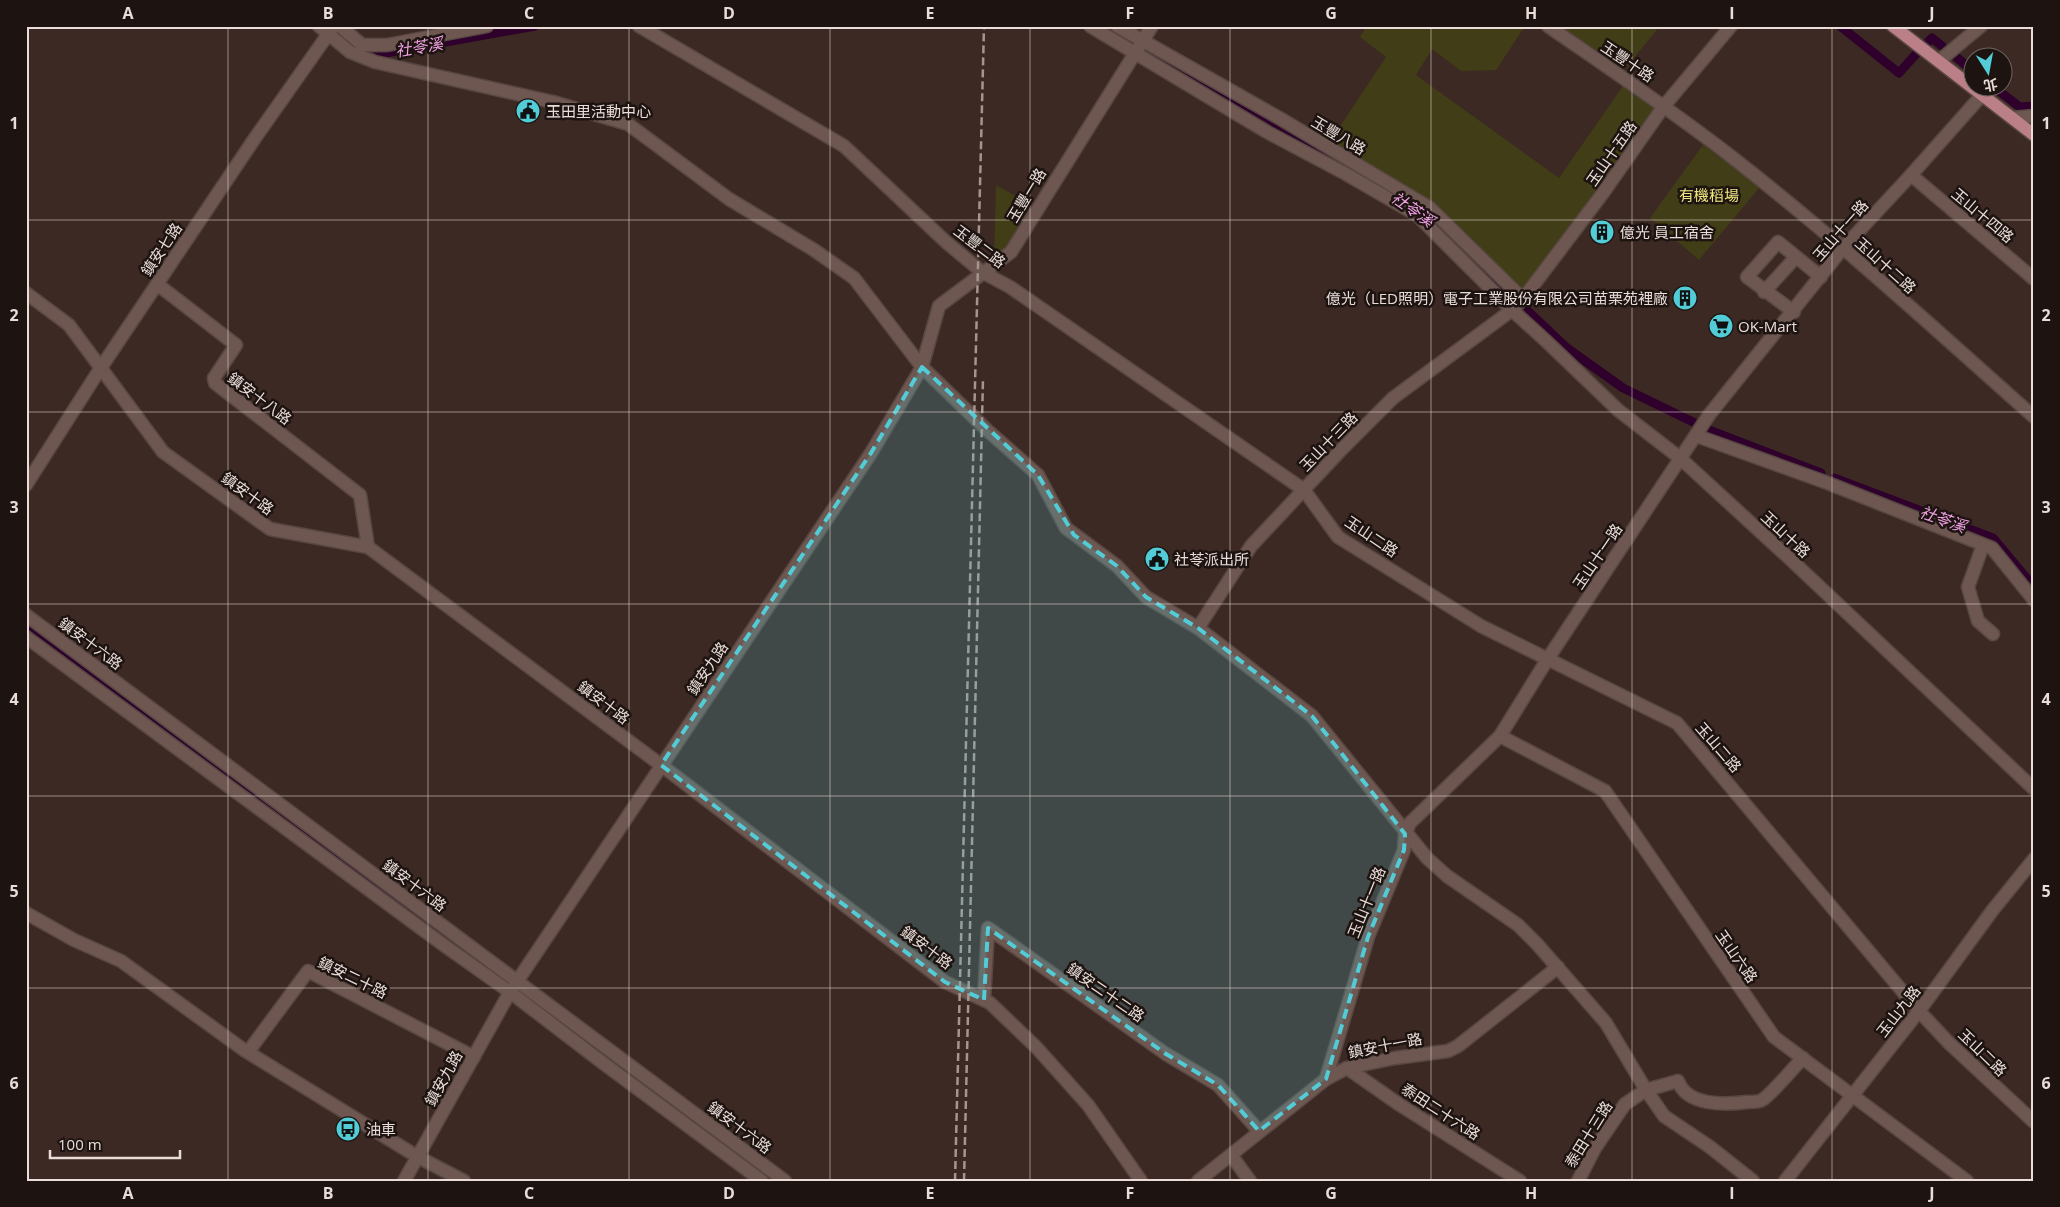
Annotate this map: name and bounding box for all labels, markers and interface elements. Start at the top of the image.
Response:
text: A [122,2,134,24]
text: B [323,2,333,24]
text: C [524,2,534,24]
text: D [723,2,735,24]
text: E [926,2,935,24]
text: F [1126,2,1134,24]
text: G [1325,2,1337,24]
text: H [1525,2,1537,24]
text: I [1729,2,1735,24]
text: J [1927,2,1935,24]
water label: 社苓溪 [393,32,447,62]
street label: 玉豐十路 [1598,36,1658,86]
north arrow [1962,48,2012,98]
text: 北 [1982,75,1999,96]
public building icon: 玉田里活動中心 [515,98,541,124]
place label: 玉田里活動中心 [546,101,651,121]
street label: 玉豐八路 [1308,111,1370,159]
text: 1 [9,112,19,134]
text: 1 [2041,112,2051,134]
street label: 玉山十五路 [1581,117,1641,189]
street label: 玉豐一路 [1002,164,1050,226]
street label: 玉山十四路 [1948,183,2018,247]
park label: 有機稻場 [1679,185,1739,205]
water label: 社苓溪 [1387,186,1441,233]
street label: 玉山十一路 [1808,195,1872,265]
street label: 鎮安七路 [136,219,186,279]
building icon: 億光 員工宿舍 [1589,219,1615,245]
street label: 玉豐二路 [950,220,1010,272]
place label: 億光 員工宿舍 [1620,222,1714,242]
street label: 玉山十二路 [1851,232,1921,298]
building icon: 億光（LED照明）電子工業股份有限公司苗栗苑裡廠 [1672,285,1698,311]
place label: 億光（LED照明）電子工業股份有限公司苗栗苑裡廠 [1326,288,1668,308]
text: 2 [9,304,19,326]
text: 2 [2041,304,2051,326]
supermarket icon: OK-Mart [1708,313,1734,339]
place label: OK-Mart [1738,316,1797,336]
street label: 鎮安十八路 [224,367,296,429]
street label: 玉山十三路 [1295,407,1361,475]
street label: 鎮安十路 [218,467,278,519]
text: 3 [9,496,19,518]
text: 3 [2041,496,2051,518]
water label: 社苓溪 [1917,500,1971,538]
street label: 玉山十路 [1757,506,1815,562]
street label: 玉山二路 [1342,511,1402,561]
street label: 玉山十一路 [1568,519,1626,593]
public building icon: 社苓派出所 [1144,546,1170,572]
place label: 社苓派出所 [1174,549,1249,569]
street label: 鎮安十六路 [55,612,127,674]
street label: 鎮安九路 [682,638,732,698]
street label: 鎮安十路 [574,676,634,728]
text: 4 [9,688,19,710]
text: 4 [2041,688,2051,710]
street label: 玉山二路 [1692,718,1746,776]
street label: 鎮安十六路 [379,854,451,916]
street label: 玉山十一路 [1343,863,1389,941]
text: 5 [9,880,19,902]
text: 5 [2041,880,2051,902]
street label: 鎮安十路 [897,921,957,973]
street label: 玉山六路 [1712,926,1762,986]
street label: 鎮安二十路 [315,952,391,1002]
street label: 鎮安二十二路 [1063,958,1149,1026]
street label: 玉山九路 [1872,981,1924,1041]
street label: 玉山二路 [1954,1024,2012,1080]
street label: 鎮安十一路 [1346,1028,1424,1062]
street label: 鎮安九路 [420,1047,466,1109]
text: 6 [9,1072,19,1094]
text: 6 [2041,1072,2051,1094]
street label: 泰田二十六路 [1398,1078,1484,1144]
street label: 鎮安十六路 [704,1096,776,1158]
street label: 泰田十三路 [1560,1097,1616,1171]
bus stop icon: 油車 [335,1116,361,1142]
place label: 油車 [366,1119,396,1139]
scale bar [50,1127,180,1159]
text: 100 m [58,1134,102,1154]
text: A [122,1182,134,1204]
text: B [323,1182,333,1204]
text: C [524,1182,534,1204]
text: D [723,1182,735,1204]
text: E [926,1182,935,1204]
text: F [1126,1182,1134,1204]
text: G [1325,1182,1337,1204]
text: H [1525,1182,1537,1204]
text: I [1729,1182,1735,1204]
text: J [1927,1182,1935,1204]

